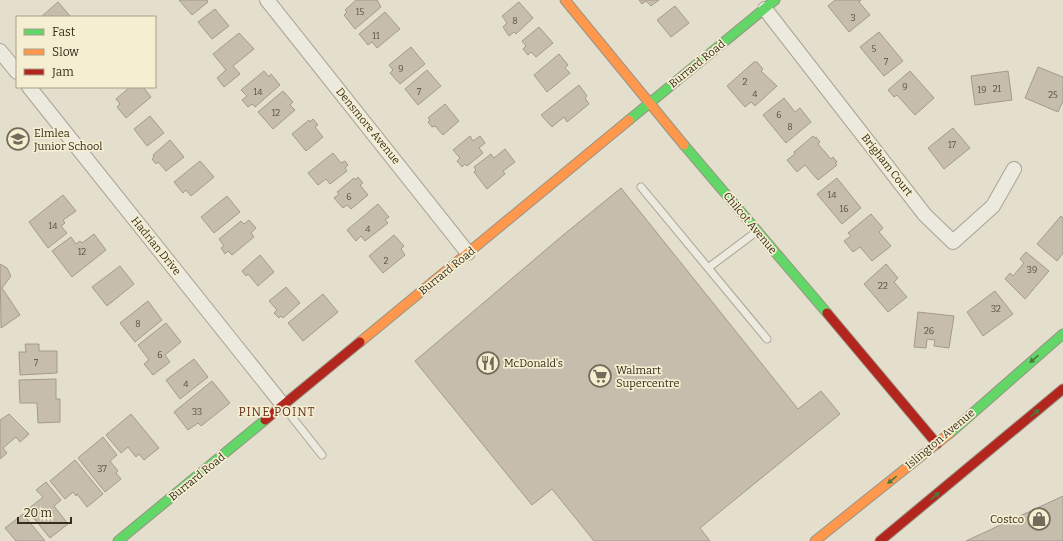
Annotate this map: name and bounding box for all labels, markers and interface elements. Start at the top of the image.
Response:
house number: 15 [356,7,364,17]
house number: 3 [850,13,856,23]
legend [16,16,156,88]
house number: 8 [512,16,518,26]
text: Fast [52,25,76,39]
house number: 11 [372,31,380,41]
street label: Burrard Road [666,37,728,91]
house number: 5 [872,44,877,54]
text: Slow [52,45,79,59]
house number: 7 [884,57,889,67]
house number: 9 [398,64,404,74]
text: Jam [51,65,74,79]
house number: 2 [743,77,748,87]
house number: 9 [902,82,908,92]
house number: 21 [993,84,1002,94]
street label: Densmore Avenue [333,85,403,167]
house number: 19 [978,85,986,95]
house number: 14 [254,87,263,97]
house number: 7 [417,87,422,97]
house number: 4 [752,89,758,99]
house number: 25 [1048,90,1058,100]
house number: 12 [272,108,280,118]
house number: 6 [776,110,782,120]
house number: 8 [787,122,793,132]
school or university icon: Elmlea Junior School [5,126,31,152]
place label: Elmlea Junior School [33,127,103,153]
street label: Brigham Court [859,131,915,199]
house number: 17 [948,140,957,150]
street label: Chilcot Avenue [720,189,780,257]
house number: 14 [828,190,837,200]
house number: 6 [346,192,352,202]
house number: 16 [840,204,848,214]
street label: Hadrian Drive [129,214,183,278]
house number: 14 [49,221,58,231]
house number: 4 [365,224,371,234]
street label: Burrard Road [416,244,478,298]
house number: 12 [78,247,86,257]
house number: 2 [384,256,389,266]
house number: 39 [1027,265,1037,275]
house number: 22 [878,281,888,291]
house number: 32 [991,304,1001,314]
house number: 8 [135,319,141,329]
house number: 26 [924,326,934,336]
house number: 6 [157,350,163,360]
restaurant icon: McDonald's [475,350,501,376]
one-way arrow [1028,355,1039,364]
place label: McDonald's [504,357,563,370]
house number: 7 [34,358,39,368]
supermarket icon: Walmart Supercentre [587,363,613,389]
place label: Walmart Supercentre [616,364,679,390]
house number: 4 [183,379,189,389]
district label: PINE POINT [239,405,315,419]
street label: Islington Avenue [903,406,977,472]
house number: 33 [192,407,202,417]
one-way arrow [1029,408,1040,417]
street label: Burrard Road [166,450,228,504]
house number: 37 [97,464,107,474]
one-way arrow [886,475,897,484]
one-way arrow [929,492,940,501]
scale bar [18,499,71,525]
text: 20 m [24,506,53,520]
shop icon: Costco [1026,506,1052,532]
place label: Costco [990,513,1024,526]

